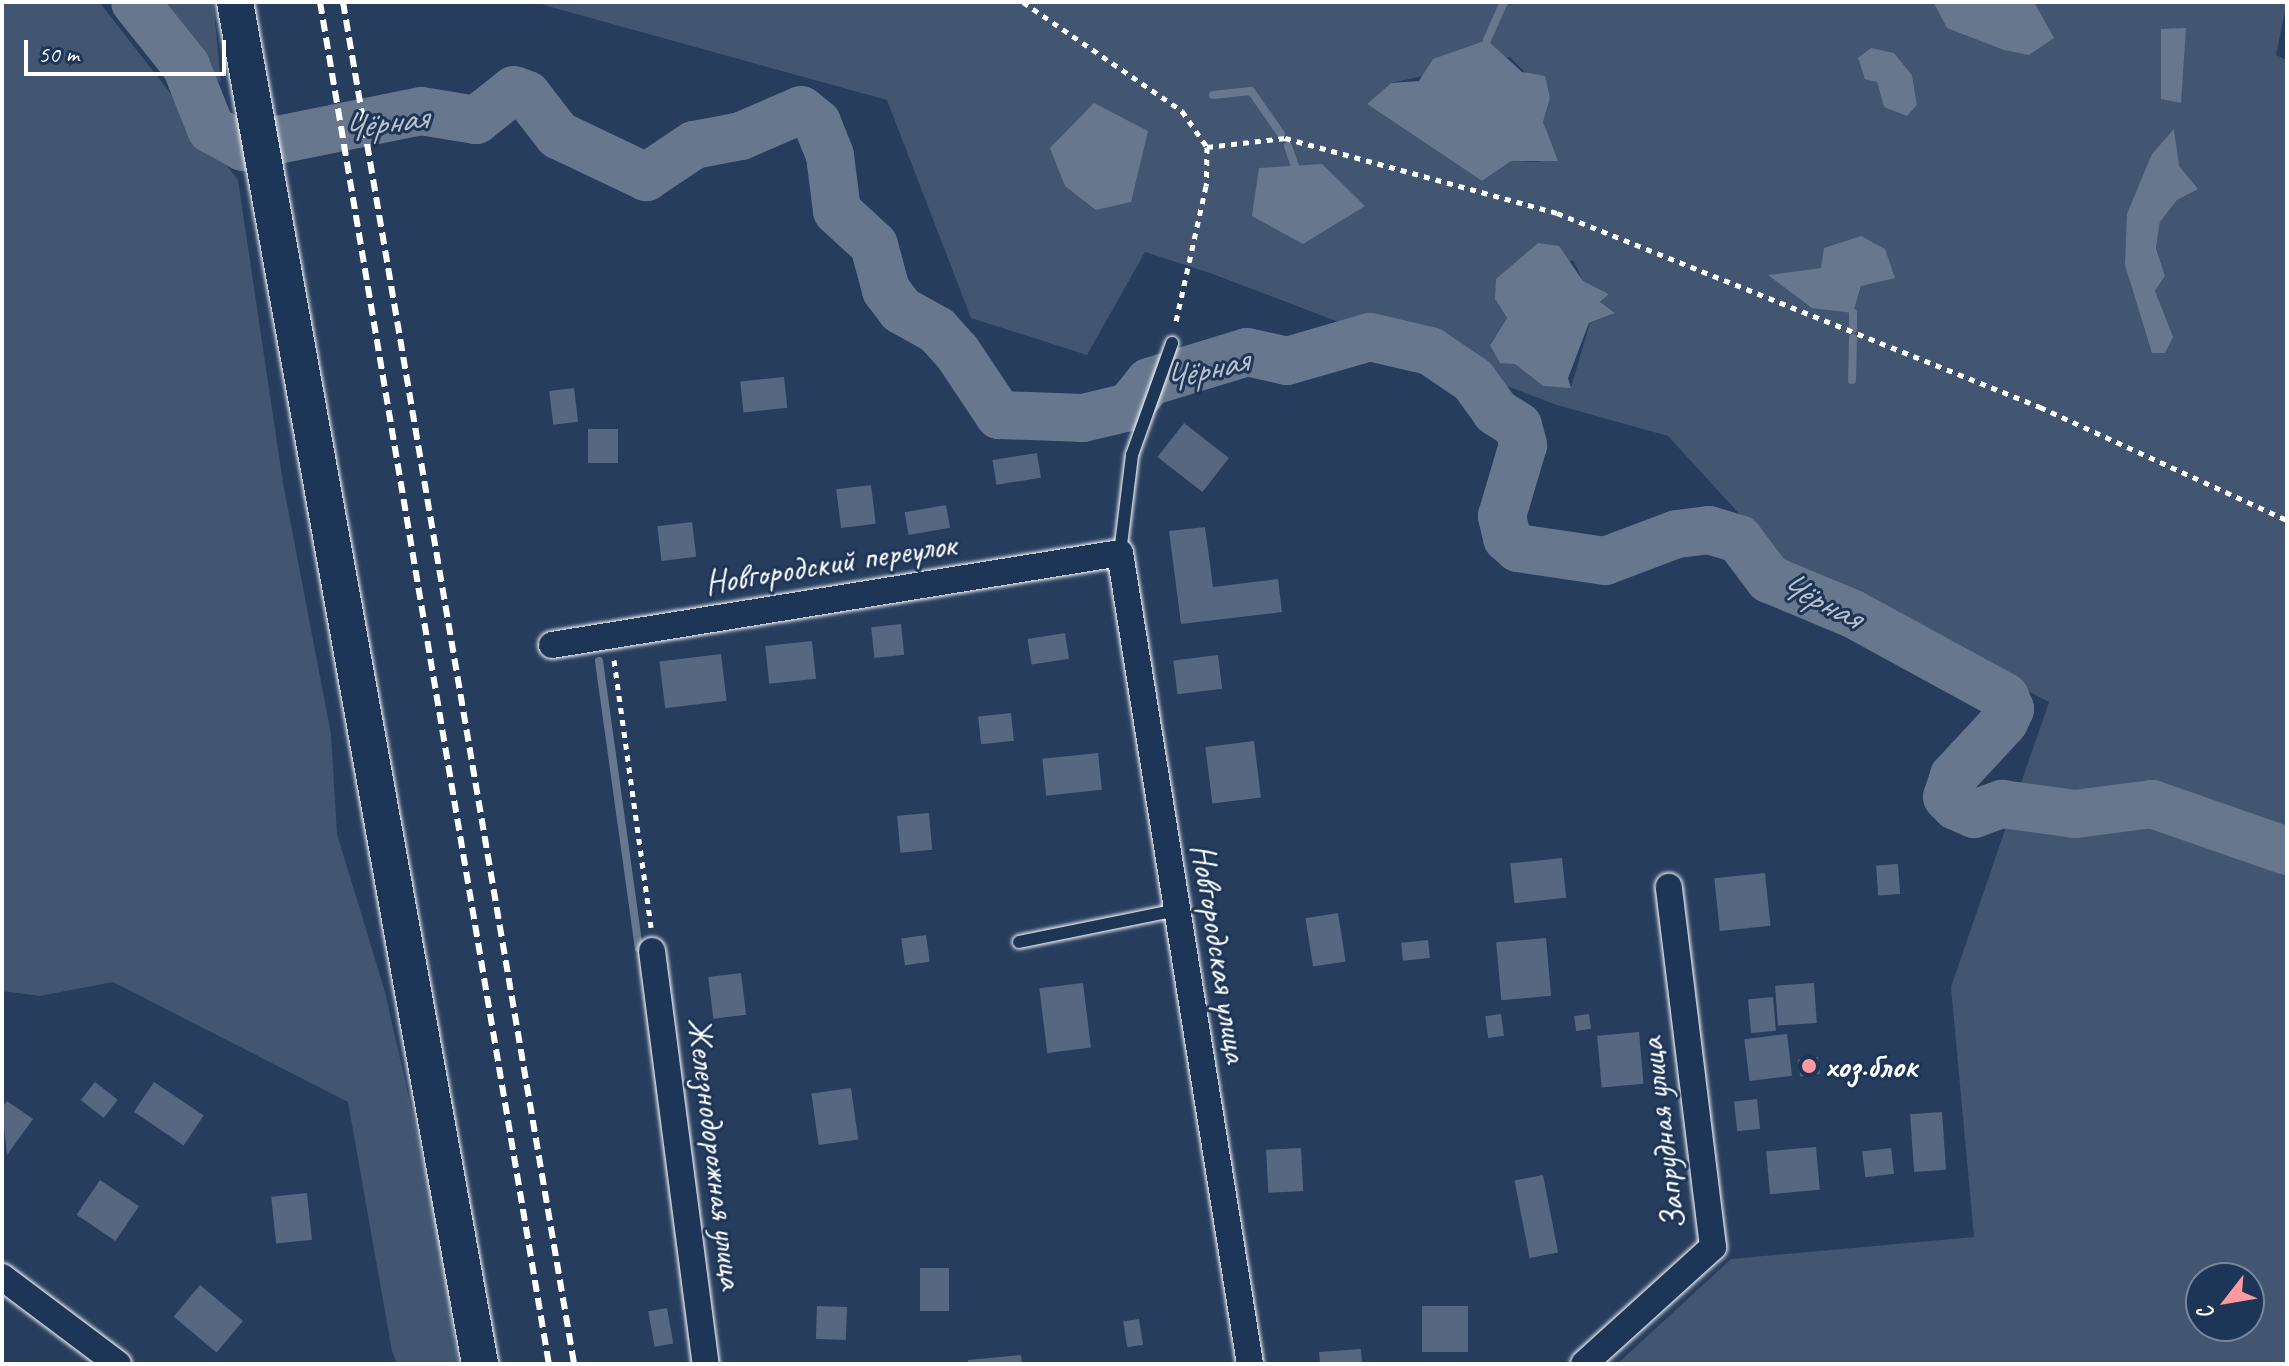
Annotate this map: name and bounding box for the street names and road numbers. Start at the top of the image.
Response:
street label: Новгородский переулок [702,523,958,603]
street label: Новгородская улица [1182,840,1258,1066]
street label: Железнодорожная улица [679,1013,753,1293]
street label: Запрудная улица [1630,1034,1694,1234]

